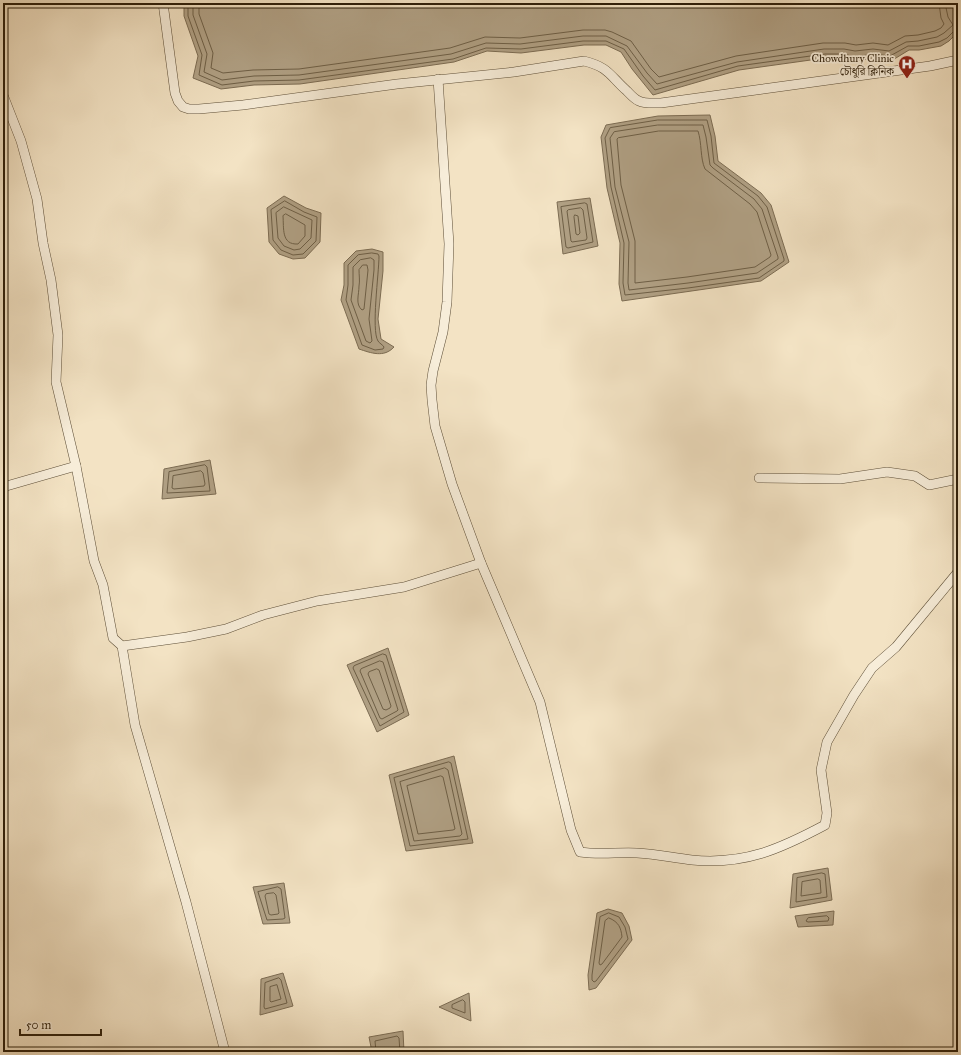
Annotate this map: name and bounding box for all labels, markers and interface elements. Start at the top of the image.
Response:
place label: Chowdhury Clinic চৌধুরি ক্লিনিক [812,52,895,78]
hospital icon: Chowdhury Clinic চৌধুরি ক্লিনিক [897,54,917,79]
scale bar [20,1011,101,1037]
text: 50 m [26,1018,51,1032]

